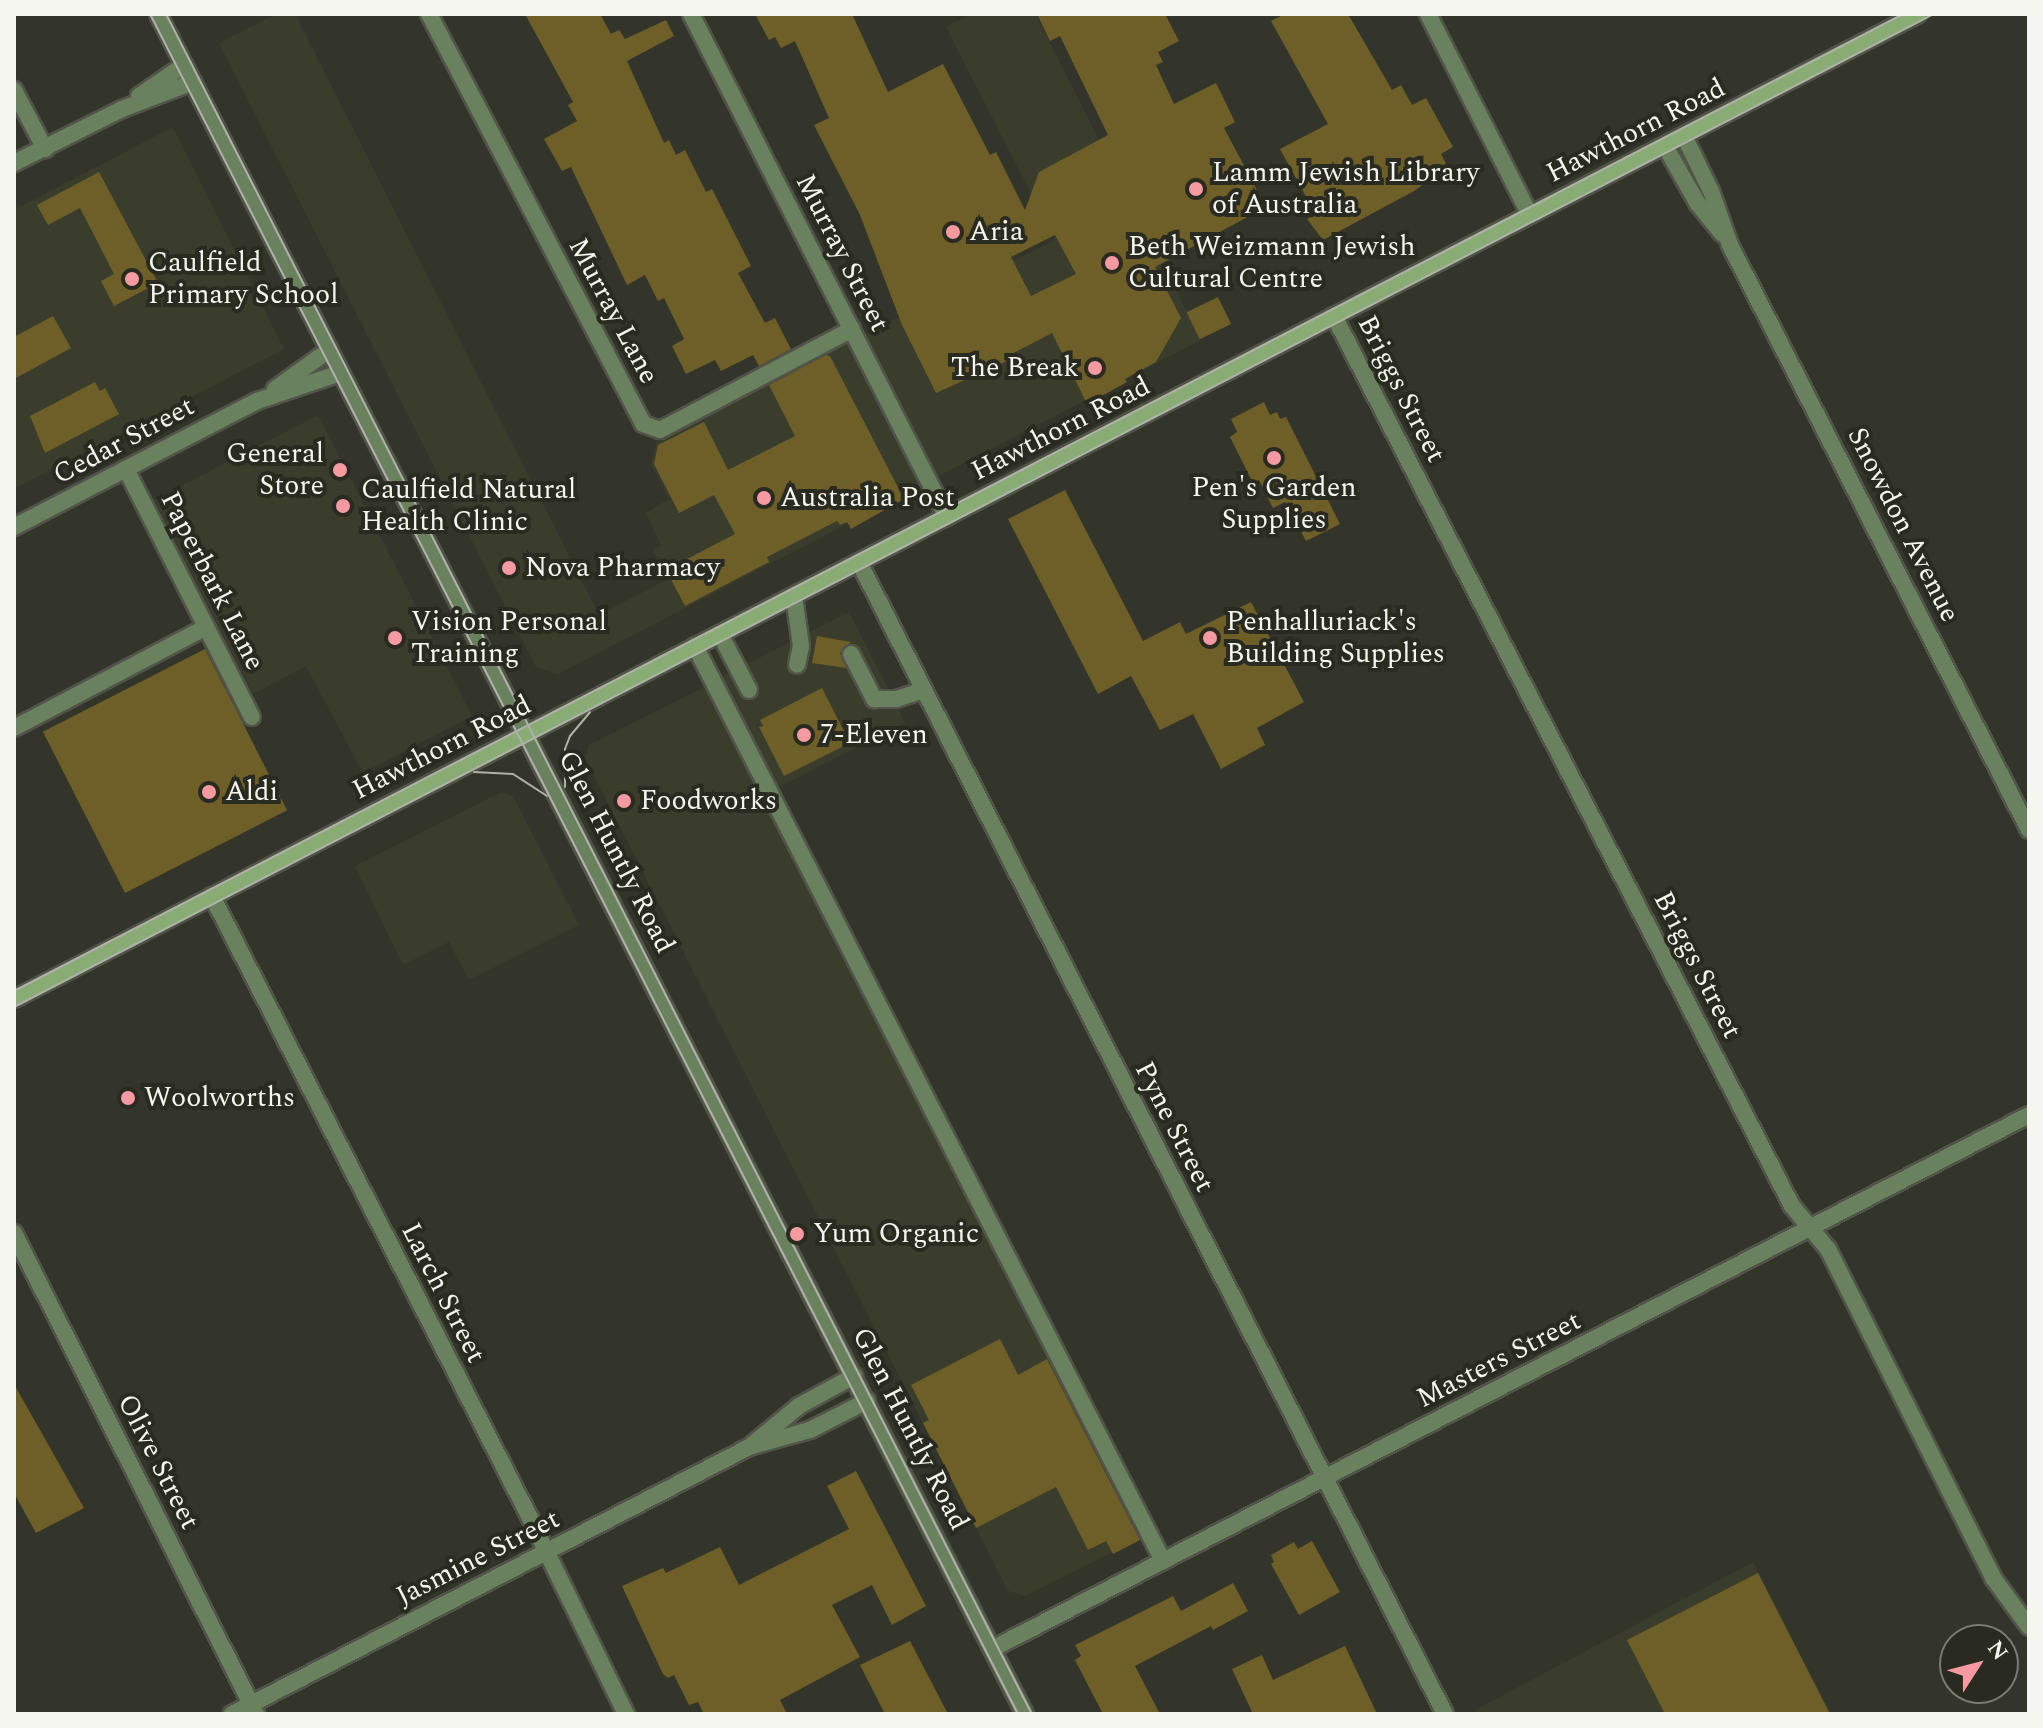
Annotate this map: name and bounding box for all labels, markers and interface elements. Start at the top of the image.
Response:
street label: Hawthorn Road [1541,71,1731,191]
place label: Lamm Jewish Library of Australia [1212,156,1479,222]
street label: Murray Street [788,169,896,337]
marker: Lamm Jewish Library of Australia [1187,180,1205,198]
place label: Aria [969,215,1024,249]
marker: Aria [944,223,962,241]
place label: Beth Weizmann Jewish Cultural Centre [1128,230,1416,296]
street label: Murray Lane [561,232,665,390]
place label: Caulfield Primary School [148,246,338,312]
marker: Beth Weizmann Jewish Cultural Centre [1103,254,1121,272]
marker: Caulfield Primary School [123,270,141,288]
street label: Briggs Street [1350,310,1452,468]
place label: The Break [951,351,1079,385]
marker: The Break [1086,359,1104,377]
street label: Hawthorn Road [966,369,1156,489]
street label: Cedar Street [48,390,200,492]
street label: Snowdon Avenue [1839,422,1967,628]
place label: General Store [226,437,324,503]
marker: Pen's Garden Supplies [1265,449,1283,467]
marker: General Store [331,461,349,479]
place label: Pen's Garden Supplies [1191,471,1357,537]
place label: Caulfield Natural Health Clinic [361,473,576,539]
place label: Australia Post [780,481,955,515]
street label: Paperbark Lane [153,486,271,676]
marker: Australia Post [755,489,773,507]
marker: Caulfield Natural Health Clinic [332,495,354,517]
place label: Nova Pharmacy [525,551,720,585]
marker: Nova Pharmacy [500,559,518,577]
place label: Vision Personal Training [411,605,607,671]
place label: Penhalluriack's Building Supplies [1226,605,1445,671]
marker: Vision Personal Training [386,629,404,647]
marker: Penhalluriack's Building Supplies [1201,629,1219,647]
street label: Hawthorn Road [347,688,537,808]
place label: 7-Eleven [820,718,928,752]
marker: 7-Eleven [795,726,813,744]
street label: Glen Huntly Road [550,745,682,959]
place label: Aldi [225,775,278,809]
marker: Aldi [200,783,218,801]
place label: Foodworks [640,784,777,818]
marker: Foodworks [615,792,633,810]
street label: Briggs Street [1646,886,1748,1044]
street label: Pyne Street [1127,1056,1221,1198]
place label: Woolworths [144,1081,295,1115]
marker: Woolworths [119,1089,137,1107]
street label: Larch Street [393,1217,493,1369]
place label: Yum Organic [813,1217,979,1251]
marker: Yum Organic [788,1225,806,1243]
street label: Masters Street [1411,1304,1587,1416]
street label: Glen Huntly Road [844,1322,976,1536]
street label: Olive Street [110,1389,206,1535]
street label: Jasmine Street [391,1502,565,1614]
north arrow [1939,1624,2019,1704]
text: N [1979,1634,2016,1668]

